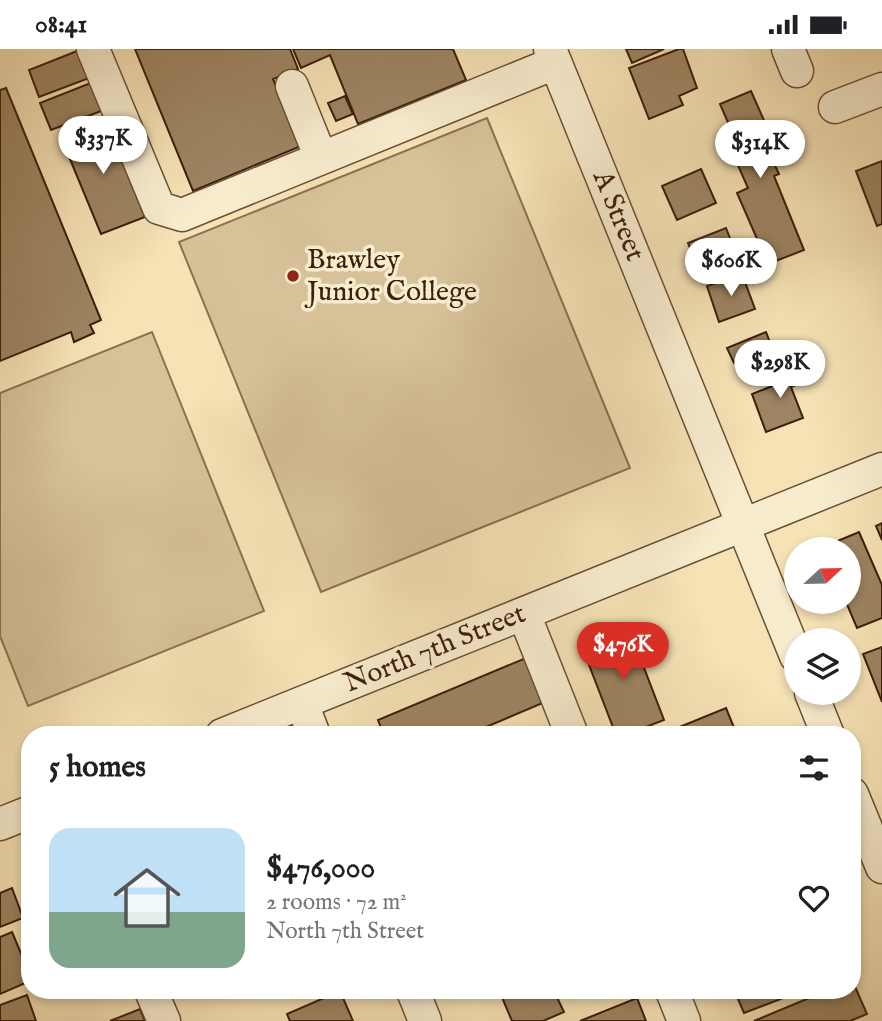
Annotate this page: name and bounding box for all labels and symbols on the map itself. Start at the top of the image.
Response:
pin: $337K [54,117,152,176]
pin: $314K [711,121,809,180]
street label: A Street [584,165,652,267]
pin: $606K [682,239,780,298]
place label: Brawley Junior College [304,243,477,310]
marker: Brawley Junior College [285,268,301,284]
pin: $298K [731,341,829,400]
north arrow [784,537,861,614]
street label: North 7th Street [339,597,531,701]
pin: $476K [574,623,672,682]

